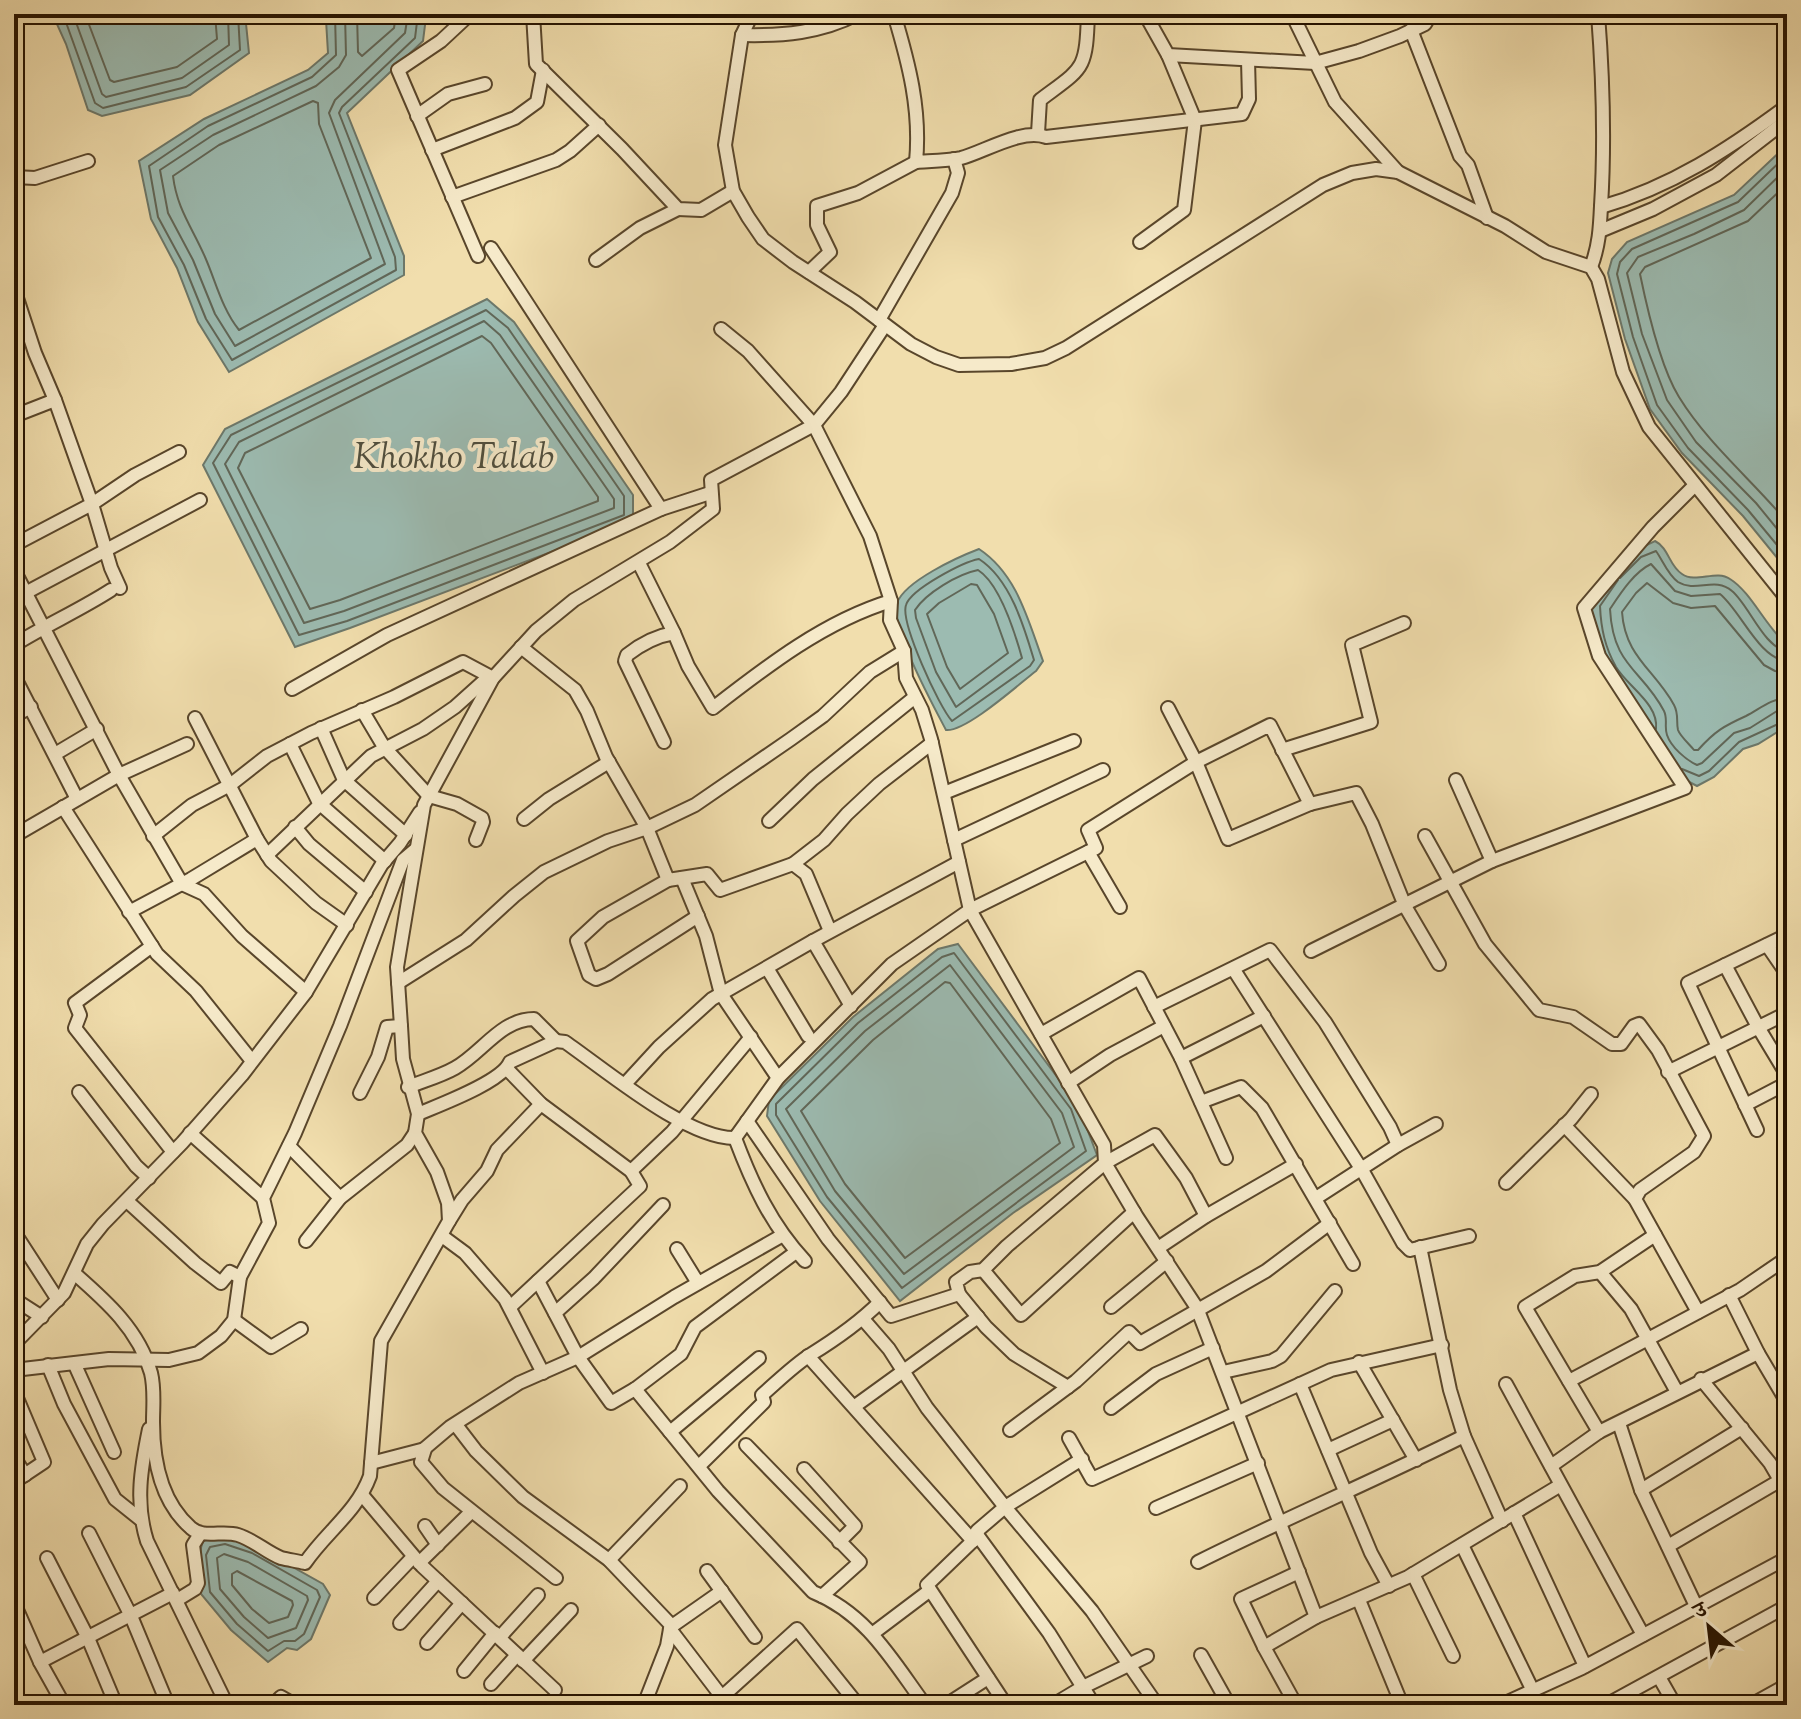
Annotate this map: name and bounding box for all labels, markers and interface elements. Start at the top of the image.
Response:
water label: Khokho Talab [354,433,554,485]
north arrow [1669,1587,1749,1667]
text: उ [1687,1594,1715,1630]

